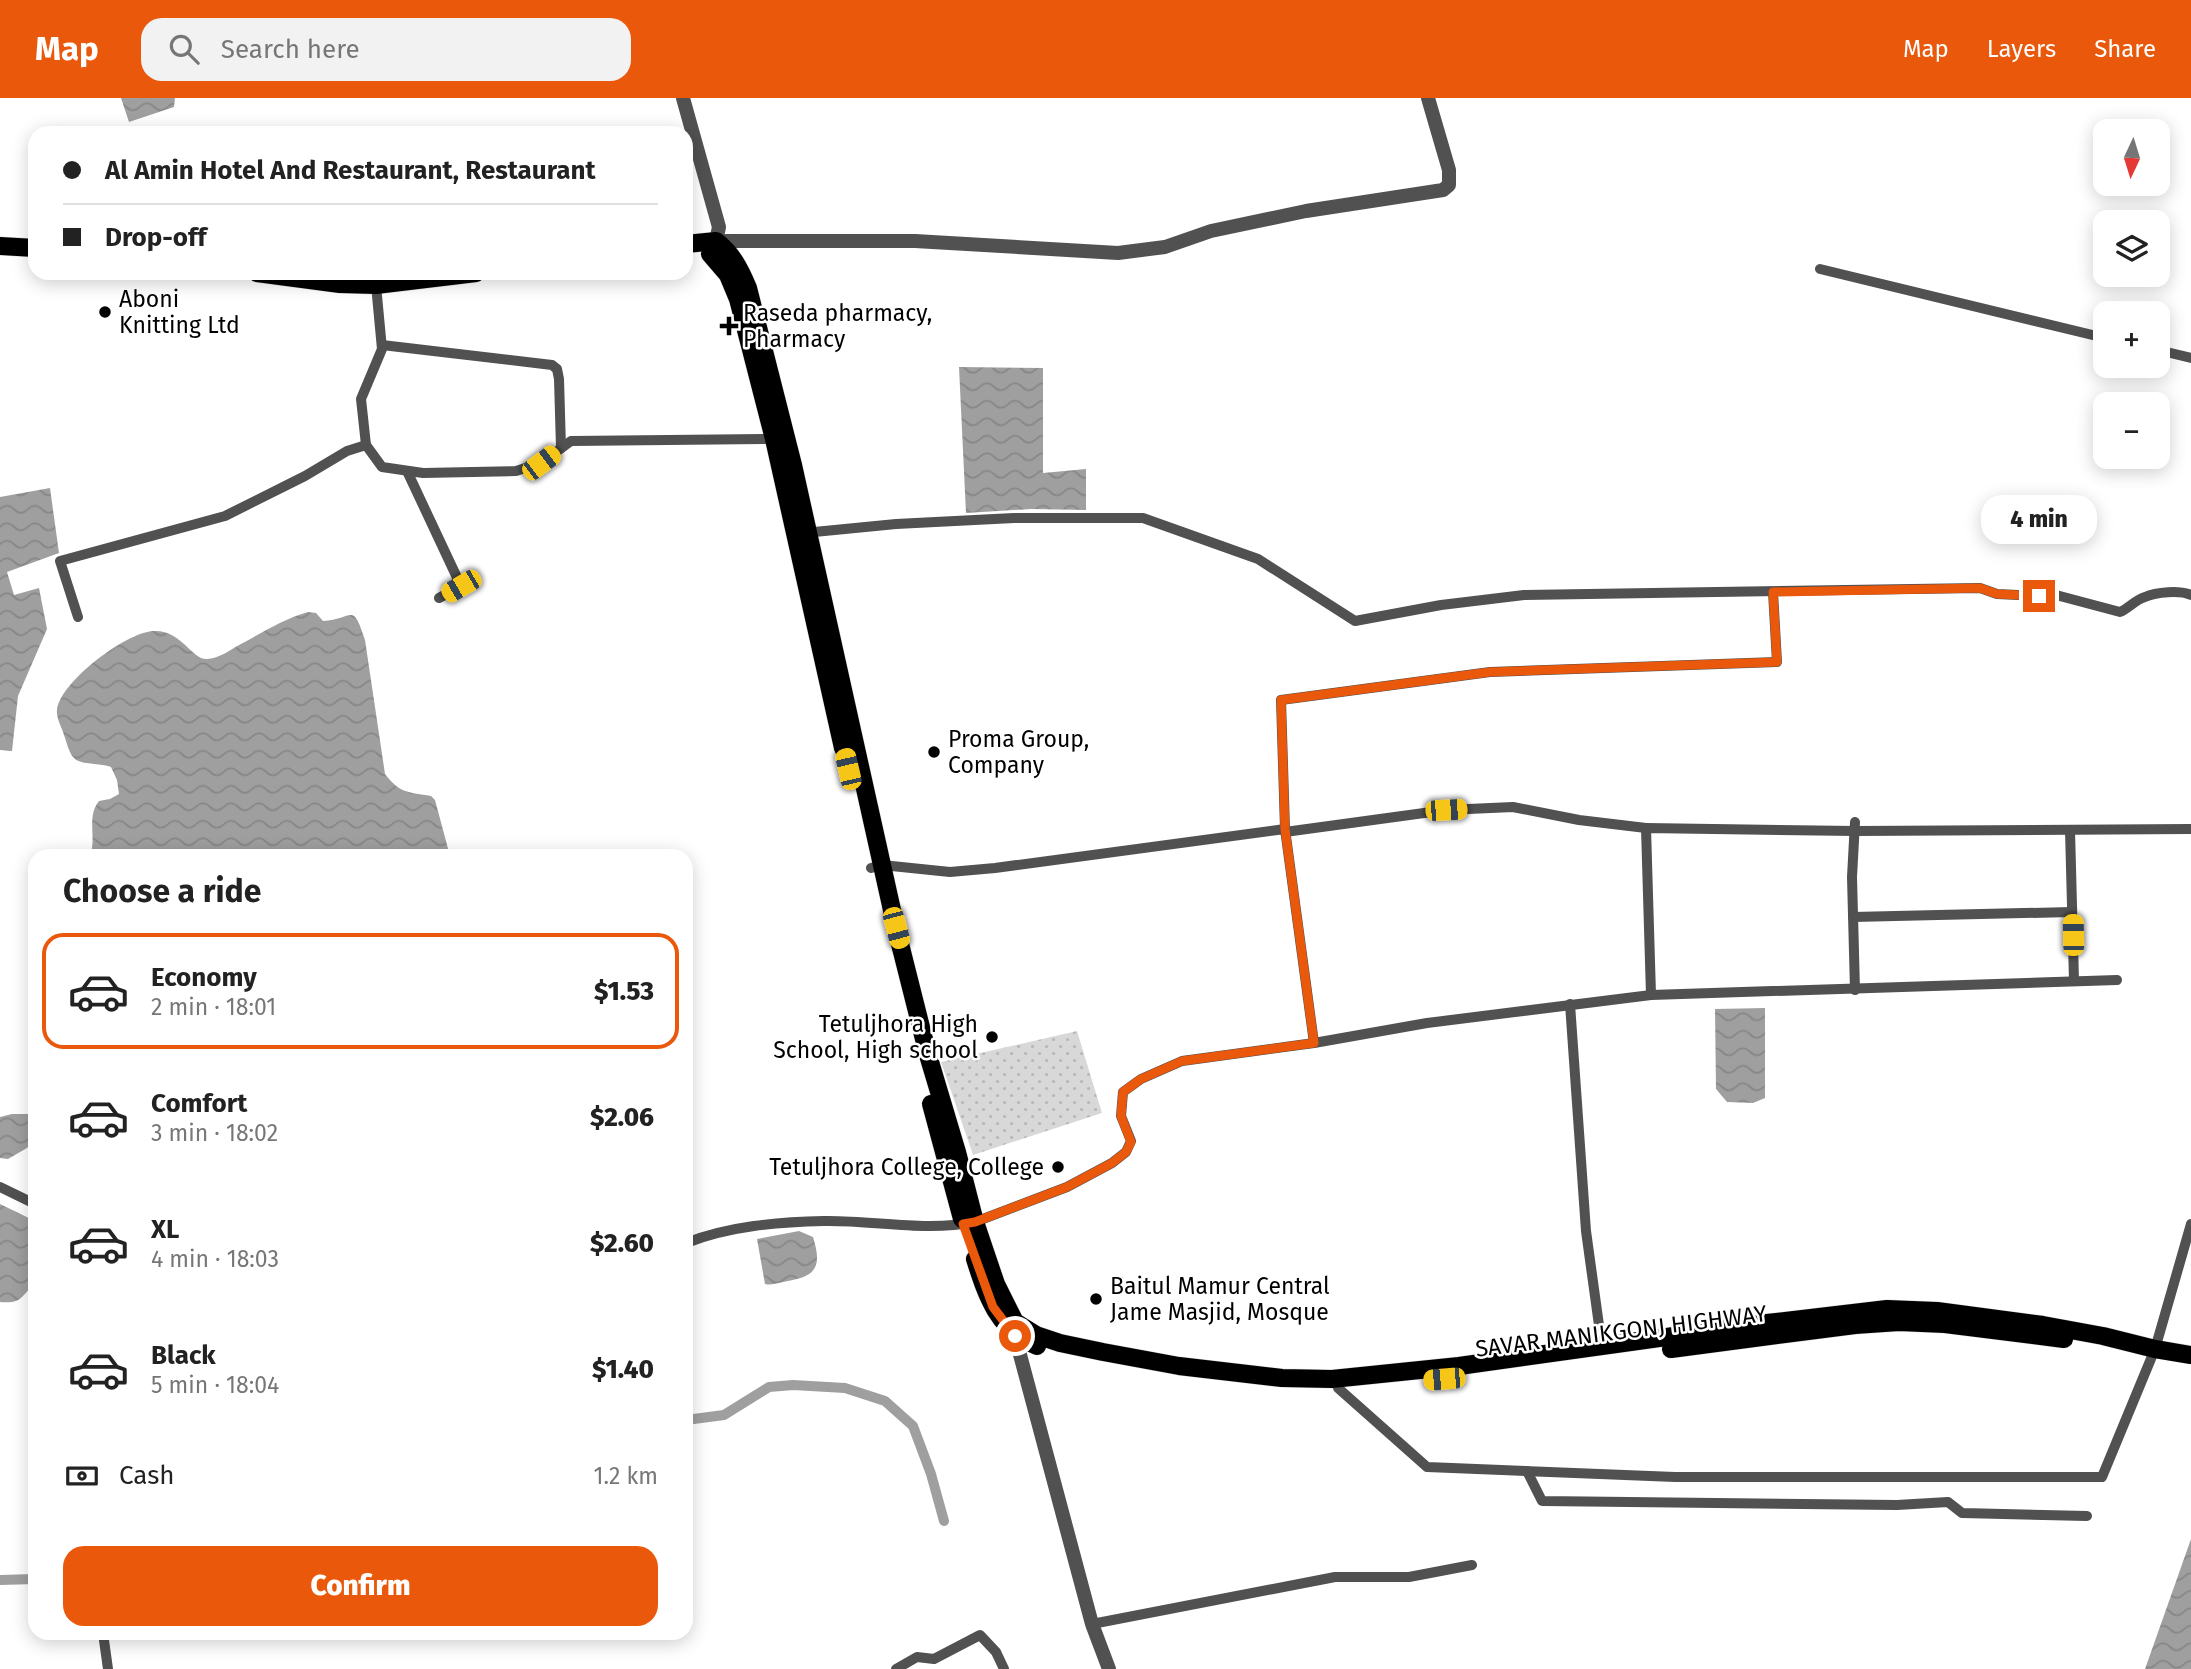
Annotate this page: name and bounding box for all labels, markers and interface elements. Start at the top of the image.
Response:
search box [141,18,631,81]
text: Map [35,29,99,69]
icon: search [165,30,203,68]
text: Search here [221,34,360,65]
text: Map [1903,35,1949,63]
text: Layers [1987,35,2056,63]
text: Share [2094,35,2156,63]
north arrow [2093,119,2170,196]
map controls [2093,119,2170,469]
text: Al Amin Hotel And Restaurant, Restaurant [105,155,595,186]
button: layers [2093,210,2170,287]
text: Drop-off [105,222,207,253]
place label: Aboni Knitting Ltd [119,285,240,339]
place label: Raseda pharmacy, Pharmacy [743,299,932,353]
button: + [2093,301,2170,378]
marker: Aboni Knitting Ltd [97,304,113,320]
marker: Raseda pharmacy, Pharmacy [721,318,737,334]
button: − [2093,392,2170,469]
car [518,442,565,484]
callout: 4 min [1981,494,2097,544]
text: 4 min [2010,505,2068,533]
car [438,566,485,606]
route end [2023,580,2055,612]
place label: Proma Group, Company [948,725,1089,779]
marker: Proma Group, Company [926,744,942,760]
car [834,746,863,792]
car [1425,798,1468,822]
text: Choose a ride [63,872,261,910]
car [881,905,912,951]
car [2063,914,2084,956]
icon: car [67,960,130,1023]
text: Economy [151,962,257,993]
text: $1.53 [594,976,654,1007]
text: 2 min · 18:01 [151,993,276,1021]
place label: Tetuljhora High School, High school [773,1010,978,1064]
marker: Tetuljhora High School, High school [984,1029,1000,1045]
icon: car [67,1086,130,1149]
text: Comfort [151,1088,247,1119]
text: $2.06 [590,1102,654,1133]
text: 3 min · 18:02 [151,1119,278,1147]
place label: Tetuljhora College, College [769,1153,1044,1181]
marker: Tetuljhora College, College [1050,1159,1066,1175]
icon: car [67,1212,130,1275]
text: XL [151,1214,179,1245]
text: $2.60 [590,1228,654,1259]
text: 4 min · 18:03 [151,1245,279,1273]
place label: Baitul Mamur Central Jame Masjid, Mosque [1110,1272,1330,1326]
marker: Baitul Mamur Central Jame Masjid, Mosque [1088,1291,1104,1307]
street label: SAVAR MANIKGONJ HIGHWAY [1474,1299,1769,1363]
route start [999,1320,1031,1352]
icon: car [67,1338,130,1401]
text: Black [151,1340,216,1371]
text: $1.40 [592,1354,654,1385]
car [1423,1367,1466,1391]
text: 5 min · 18:04 [151,1371,279,1399]
icon: cash [63,1457,101,1495]
text: Cash [119,1460,175,1491]
text: 1.2 km [594,1462,658,1490]
button: Confirm [63,1546,658,1626]

